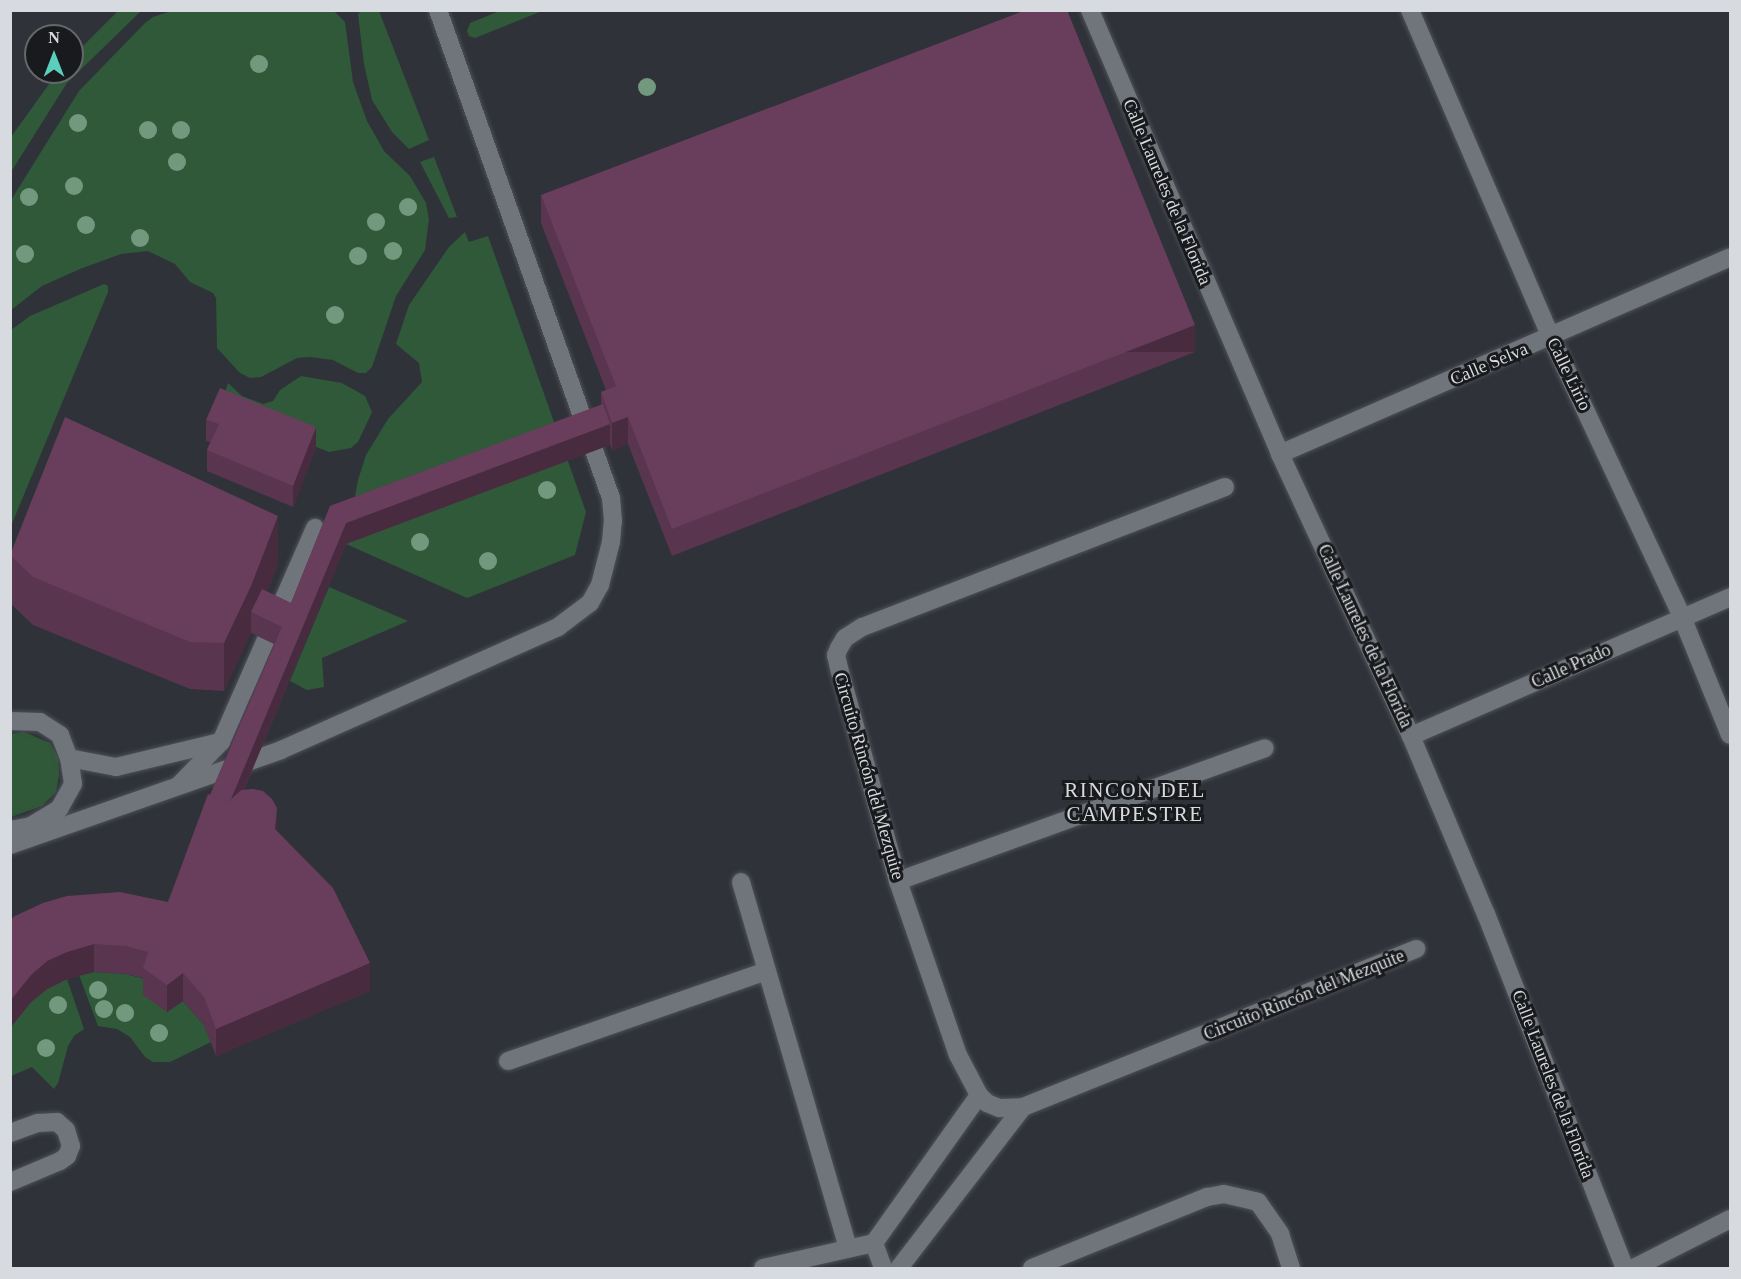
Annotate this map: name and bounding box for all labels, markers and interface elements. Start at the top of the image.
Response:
north arrow [24,24,84,84]
text: N [48,29,60,46]
street label: Calle Laureles de la Florida [1118,96,1216,288]
street label: Calle Lirio [1542,334,1596,414]
street label: Calle Selva [1447,338,1531,390]
street label: Calle Laureles de la Florida [1313,541,1417,731]
street label: Calle Prado [1528,639,1614,693]
street label: Circuito Rincón del Mezquite [829,670,909,882]
district label: RINCON DEL CAMPESTRE [1064,777,1206,827]
street label: Circuito Rincón del Mezquite [1201,945,1407,1045]
street label: Calle Laureles de la Florida [1507,987,1599,1181]

